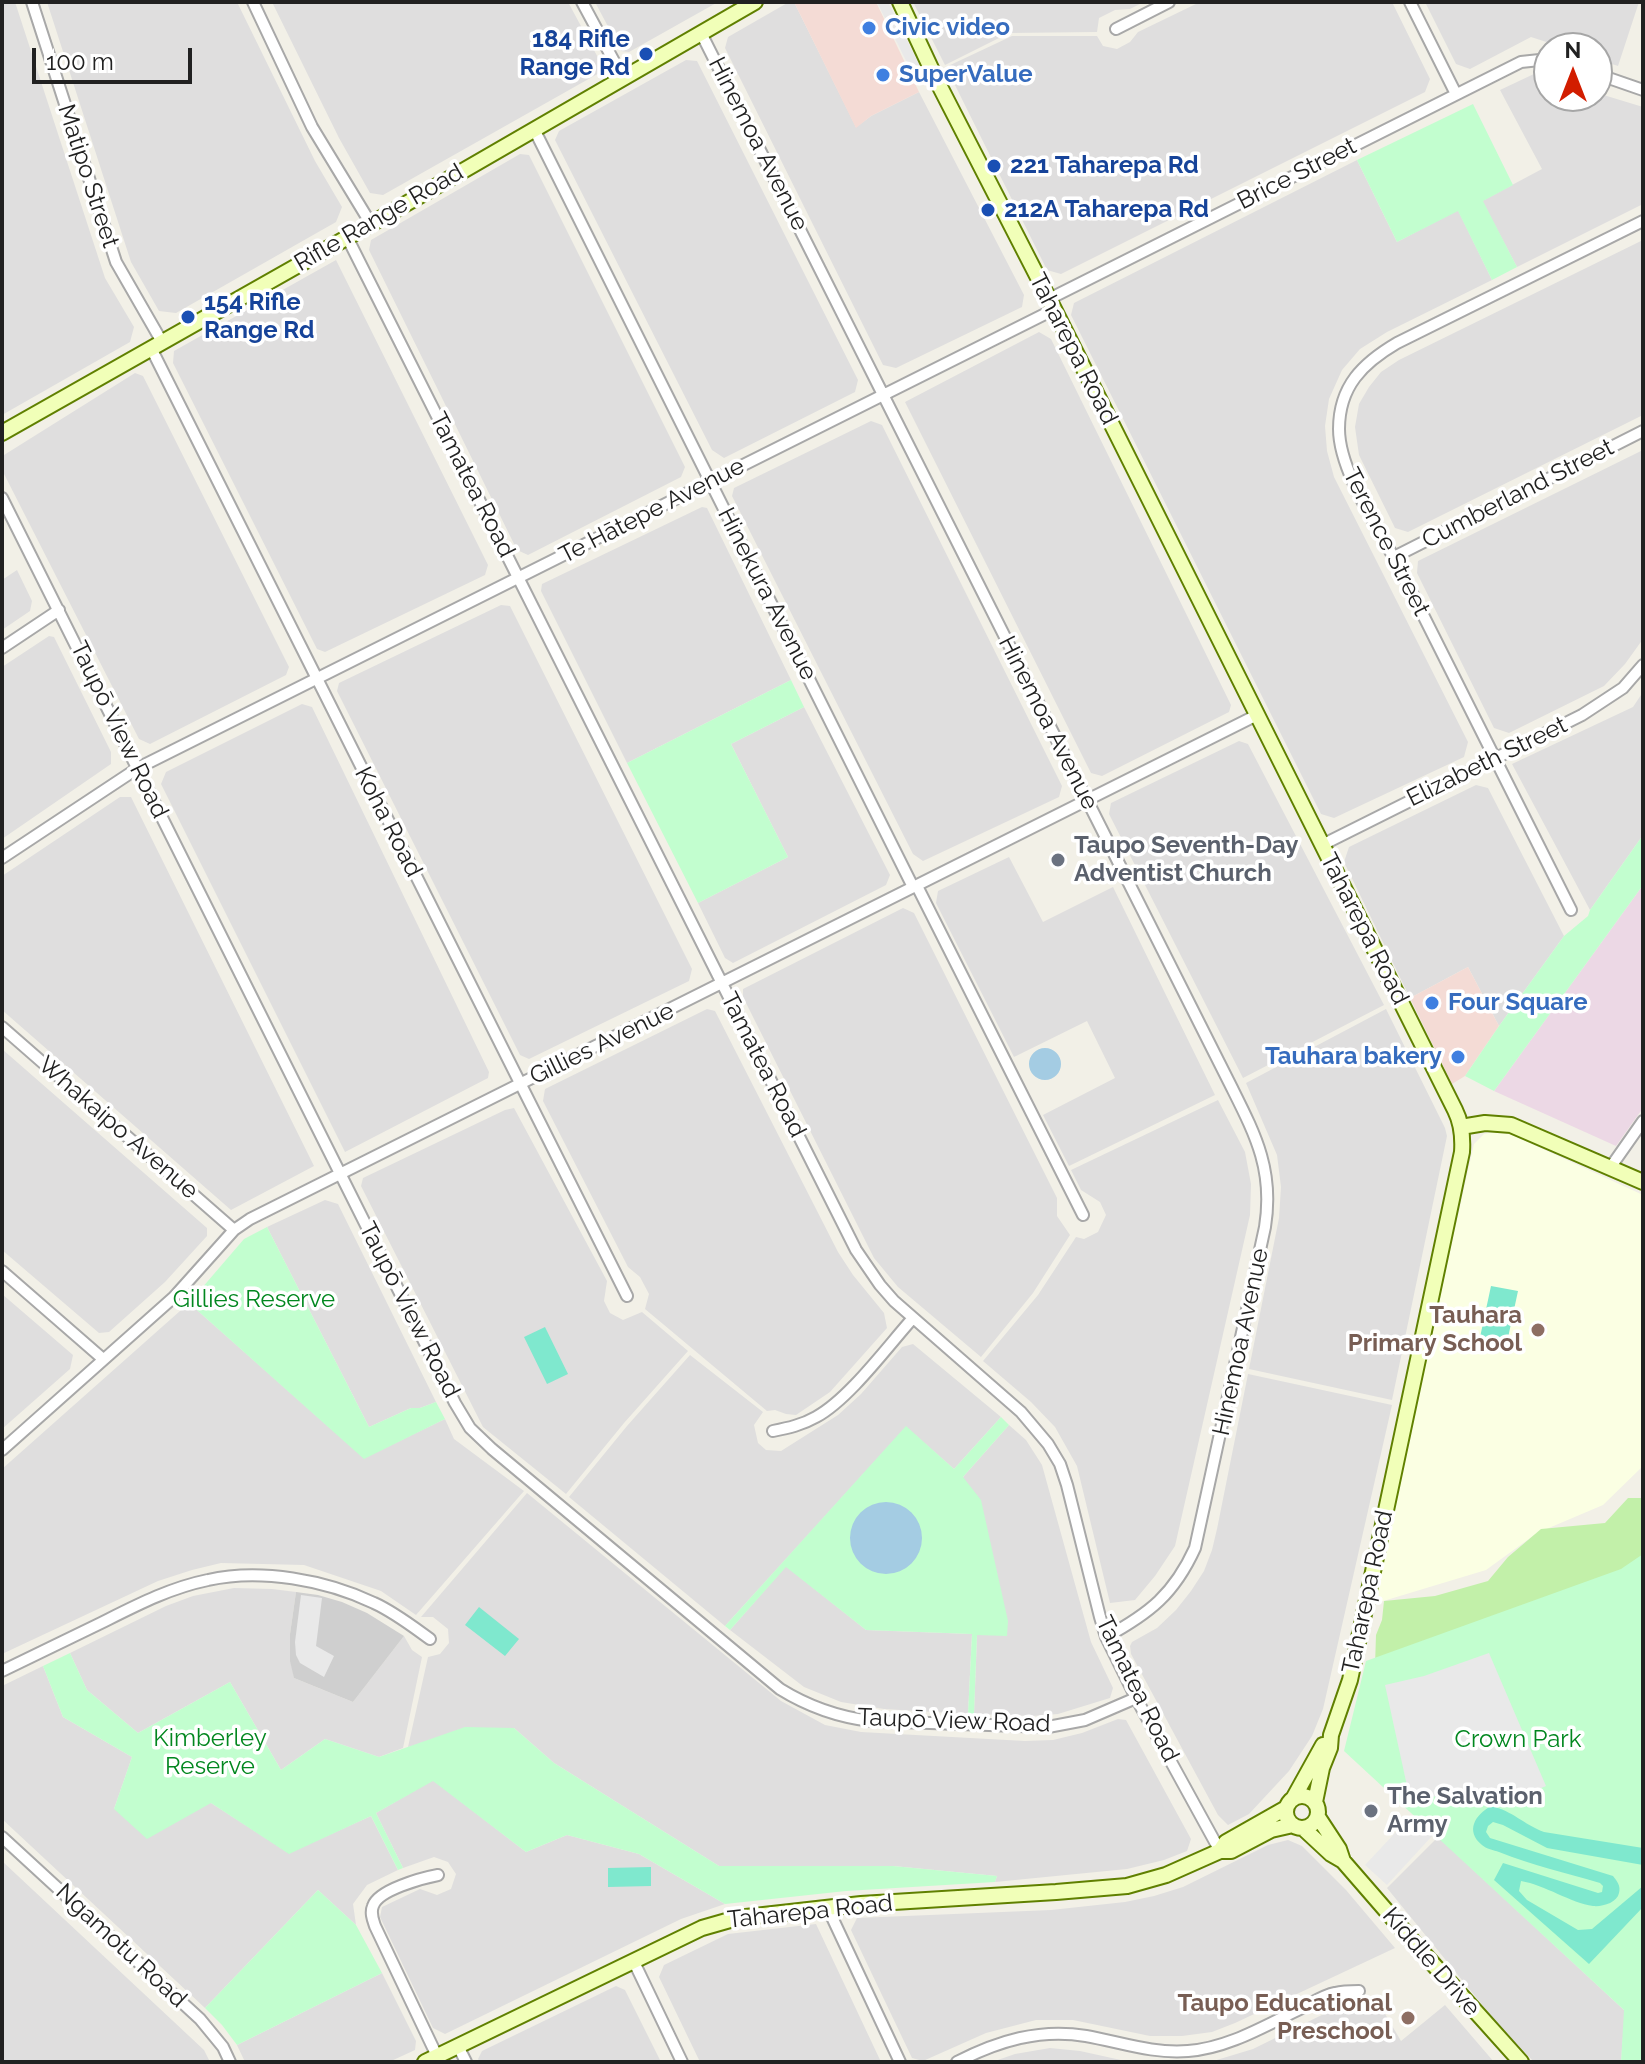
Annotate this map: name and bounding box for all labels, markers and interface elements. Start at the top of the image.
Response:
place label: Civic video [885,14,1010,42]
marker: Civic video [860,19,878,37]
place label: 184 Rifle Range Rd [520,26,630,82]
scale bar [36,32,196,82]
north arrow [1533,32,1613,112]
text: N [1565,37,1581,63]
marker: 184 Rifle Range Rd [637,45,655,63]
text: 100 m [46,47,114,76]
street label: Hinemoa Avenue [702,52,814,236]
place label: SuperValue [899,61,1033,89]
marker: SuperValue [874,66,892,84]
street label: Matipo Street [51,101,125,251]
street label: Brice Street [1233,132,1361,216]
place label: 221 Taharepa Rd [1010,152,1199,180]
marker: 221 Taharepa Rd [985,157,1003,175]
street label: Rifle Range Road [289,158,469,278]
place label: 212A Taharepa Rd [1004,196,1209,224]
marker: 212A Taharepa Rd [979,201,997,219]
street label: Taharepa Road [1022,269,1124,429]
place label: 154 Rifle Range Rd [204,289,314,345]
marker: 154 Rifle Range Rd [179,308,197,326]
street label: Tamatea Road [423,408,521,562]
street label: Cumberland Street [1417,433,1619,555]
street label: Te Hātepe Avenue [555,452,749,570]
street label: Terence Street [1336,463,1436,621]
street label: Hinekura Avenue [711,503,823,685]
street label: Hinemoa Avenue [992,631,1104,815]
street label: Taupō View Road [64,637,174,823]
street label: Elizabeth Street [1402,711,1572,813]
street label: Koha Road [348,762,428,882]
place label: Taupo Seventh-Day Adventist Church [1074,832,1298,888]
street label: Taharepa Road [1313,849,1415,1009]
marker: Taupo Seventh-Day Adventist Church [1049,851,1067,869]
street label: Tamatea Road [714,988,812,1142]
place label: Four Square [1448,989,1588,1017]
marker: Four Square [1423,994,1441,1012]
street label: Gillies Avenue [525,997,679,1091]
place label: Tauhara bakery [1265,1043,1442,1071]
marker: Tauhara bakery [1449,1048,1467,1066]
street label: Whakaipo Avenue [32,1051,204,1205]
street label: Taupō View Road [352,1217,466,1403]
street label: Hinemoa Avenue [1207,1246,1275,1438]
park label: Gillies Reserve [173,1286,335,1314]
place label: Tauhara Primary School [1348,1302,1522,1358]
marker: Tauhara Primary School [1529,1321,1547,1339]
street label: Taharepa Road [1337,1508,1399,1676]
street label: Tamatea Road [1089,1611,1185,1767]
street label: Taupō View Road [857,1703,1051,1739]
park label: Kimberley Reserve [153,1725,267,1781]
park label: Crown Park [1455,1726,1581,1754]
place label: The Salvation Army [1387,1783,1543,1839]
marker: The Salvation Army [1362,1802,1380,1820]
street label: Ngamotu Road [50,1878,192,2014]
street label: Taharepa Road [726,1889,894,1935]
street label: Kiddle Drive [1376,1902,1486,2022]
place label: Taupo Educational Preschool [1178,1990,1392,2046]
marker: Taupo Educational Preschool [1399,2009,1417,2027]

